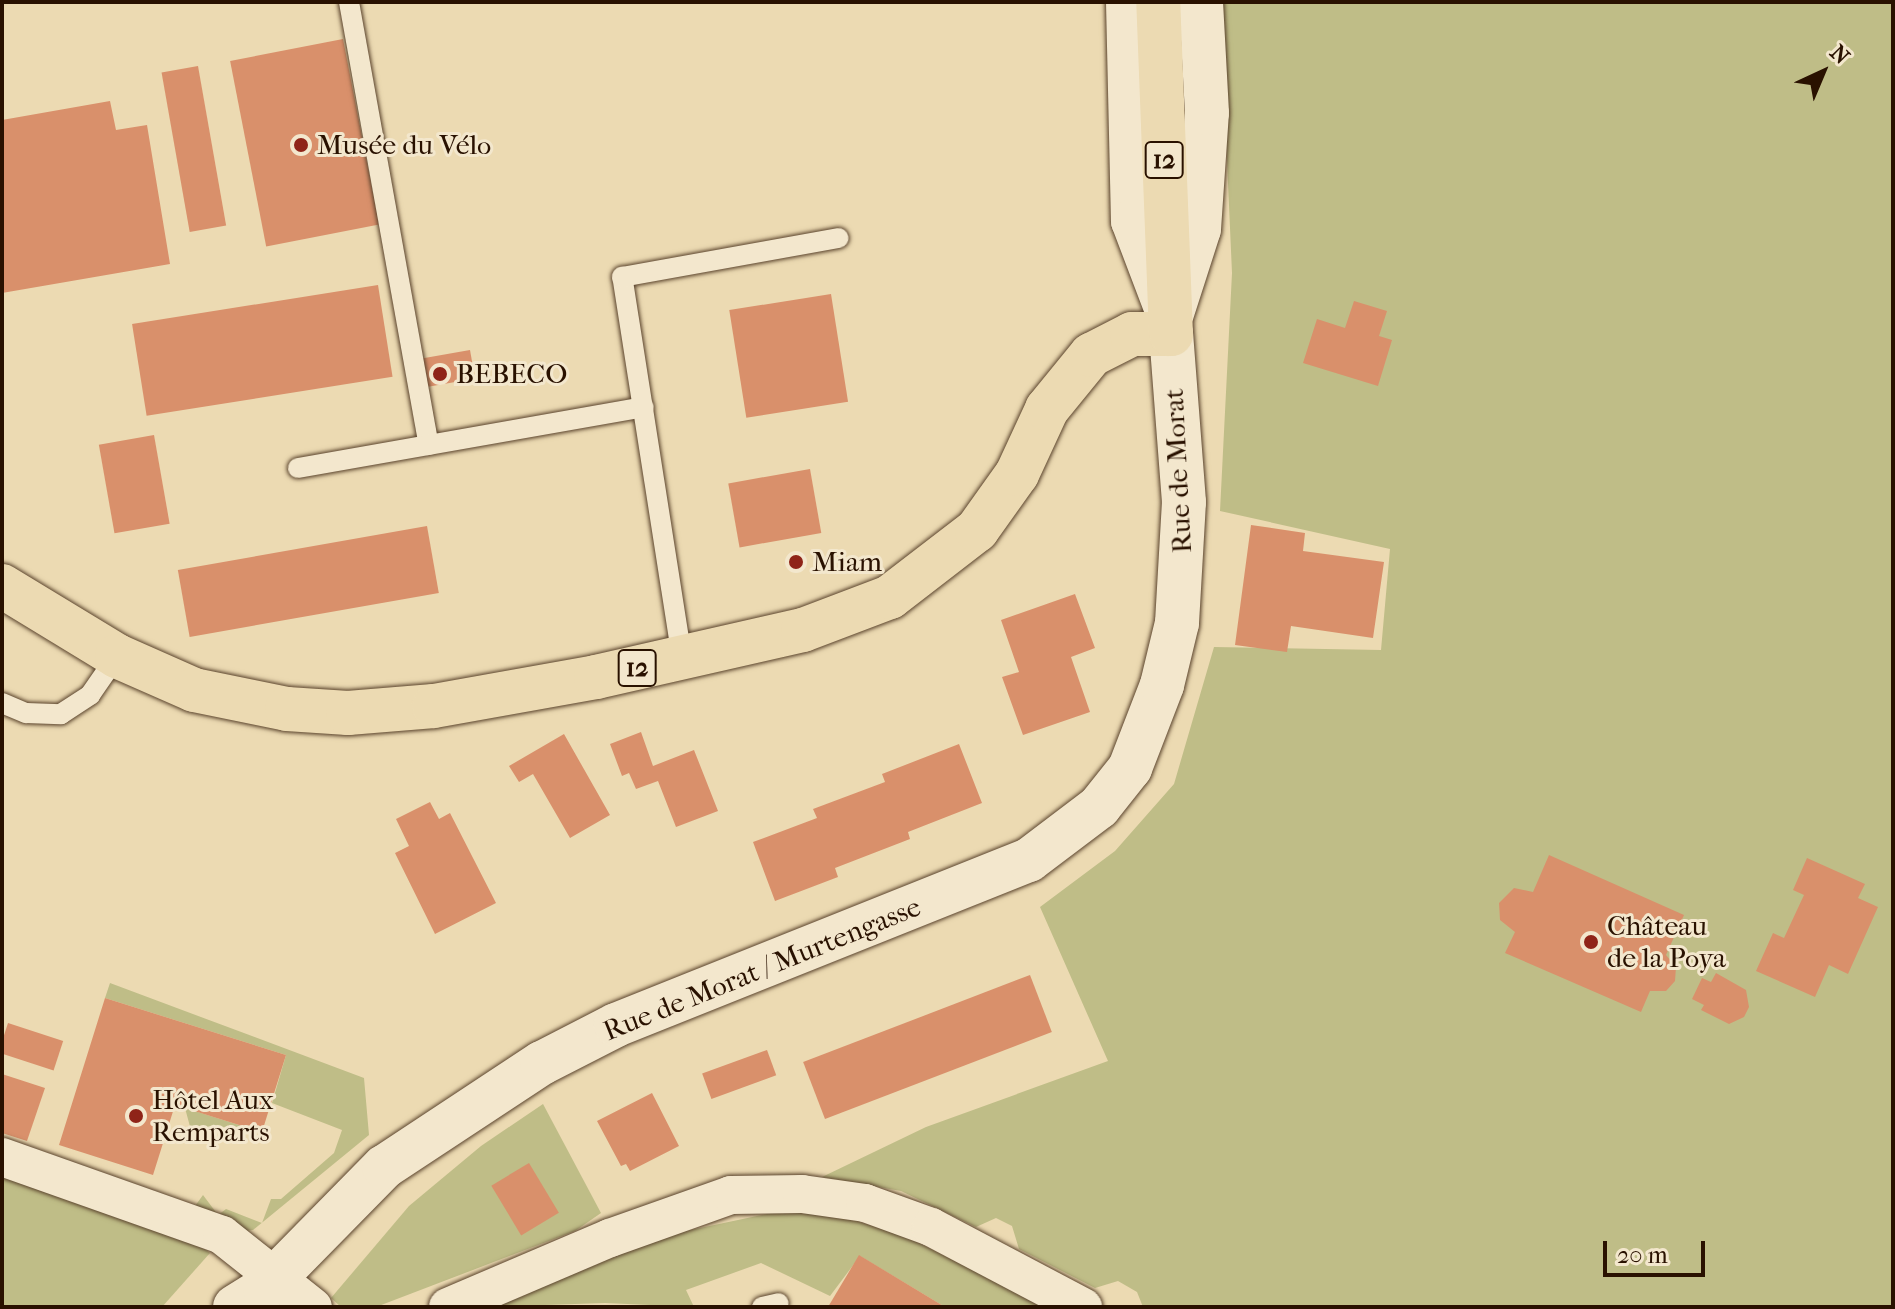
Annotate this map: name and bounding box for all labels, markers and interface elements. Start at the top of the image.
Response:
north arrow [1783,32,1863,112]
text: N [1825,40,1855,70]
place label: Musée du Vélo [317,128,491,162]
marker: Musée du Vélo [292,136,310,154]
road number: 12 [1144,138,1184,182]
place label: BEBECO [456,357,567,391]
marker: BEBECO [431,365,449,383]
street label: Rue de Morat [1157,388,1199,554]
place label: Miam [812,545,882,579]
marker: Miam [787,553,805,571]
road number: 12 [617,646,657,690]
street label: Rue de Morat / Murtengasse [598,890,926,1048]
place label: Château de la Poya [1607,909,1726,975]
marker: Château de la Poya [1582,933,1600,951]
place label: Hôtel Aux Remparts [152,1083,274,1149]
marker: Hôtel Aux Remparts [127,1107,145,1125]
scale bar [1607,1225,1709,1275]
text: 20 m [1617,1241,1668,1269]

